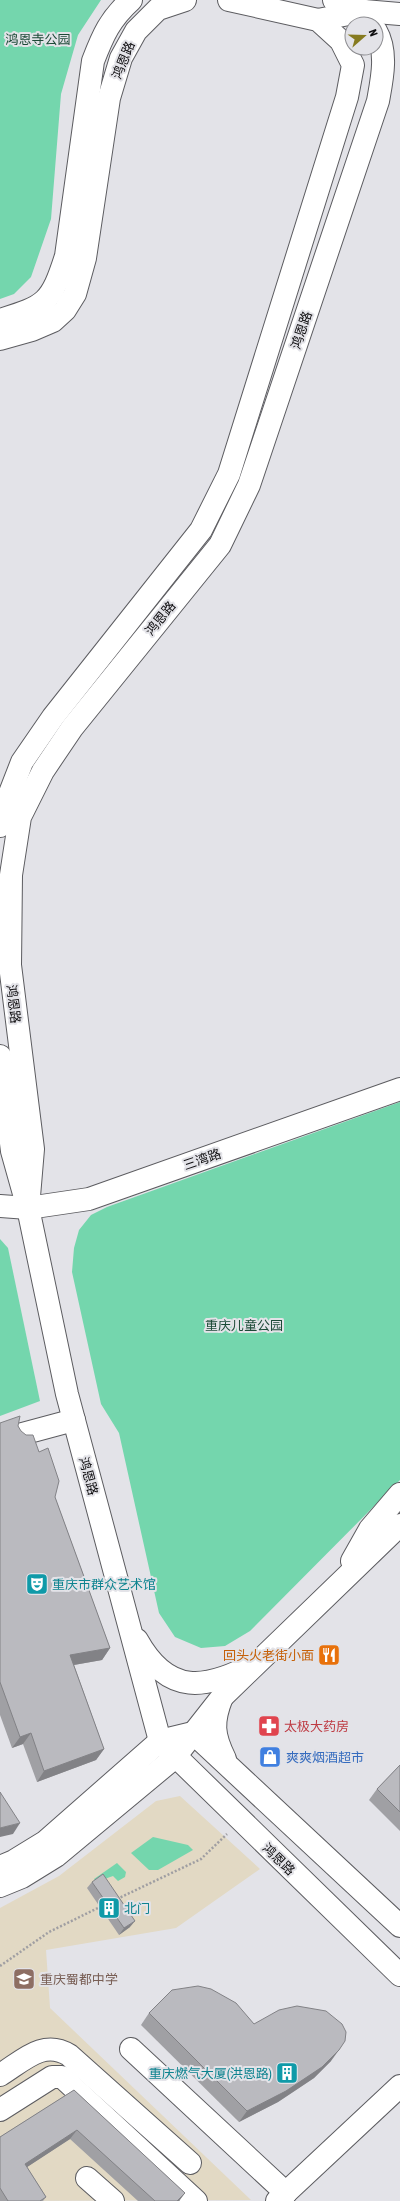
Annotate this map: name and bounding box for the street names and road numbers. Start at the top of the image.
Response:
street label: 鸿恩路 [109,39,138,81]
street label: 鸿恩路 [288,309,315,351]
street label: 鸿恩路 [142,598,178,638]
street label: 鸿恩路 [4,984,23,1024]
street label: 三湾路 [181,1146,223,1173]
street label: 鸿恩路 [76,1455,101,1497]
street label: 鸿恩路 [259,1840,298,1878]

